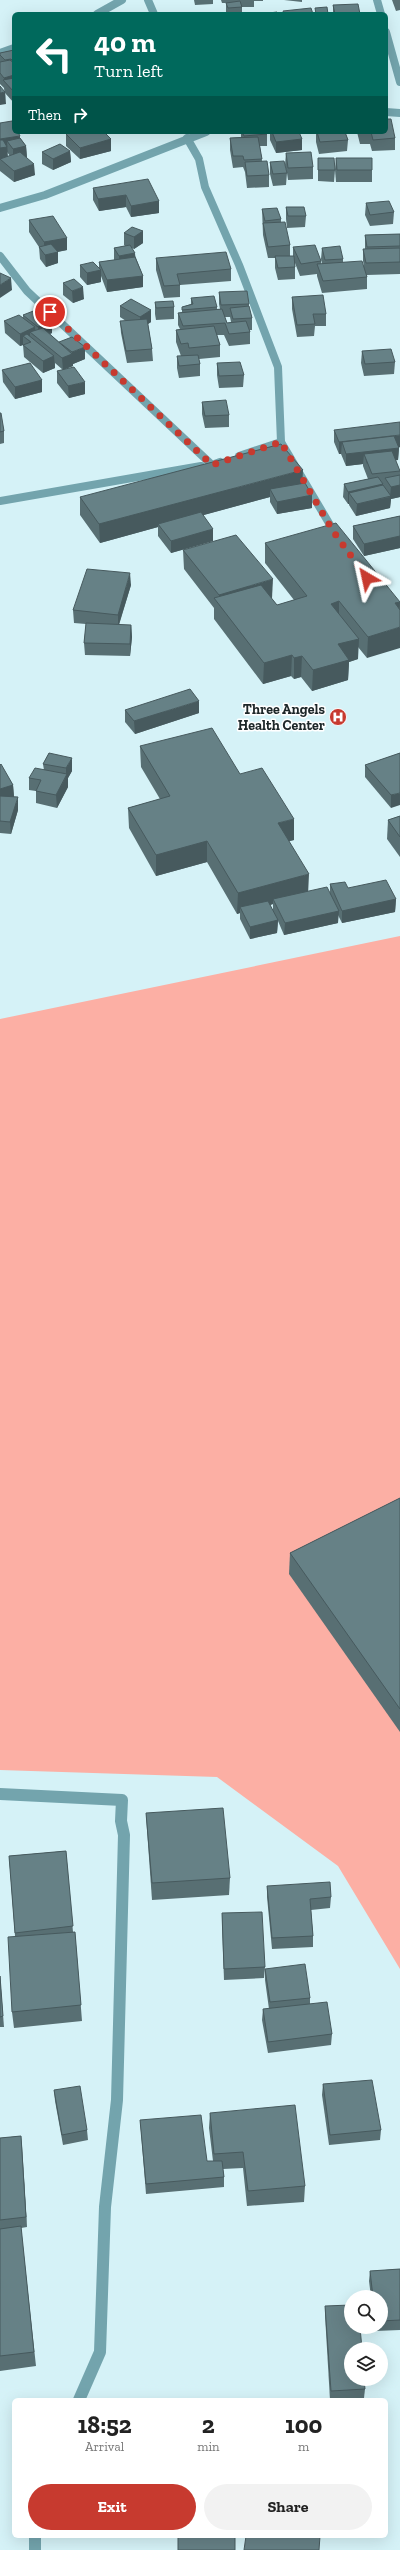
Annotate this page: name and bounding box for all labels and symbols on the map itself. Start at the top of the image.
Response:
pin [33,295,67,329]
position arrow [346,557,388,599]
place label: Three Angels Health Center [238,701,326,734]
hospital icon: Three Angels Health Center [328,707,348,727]

